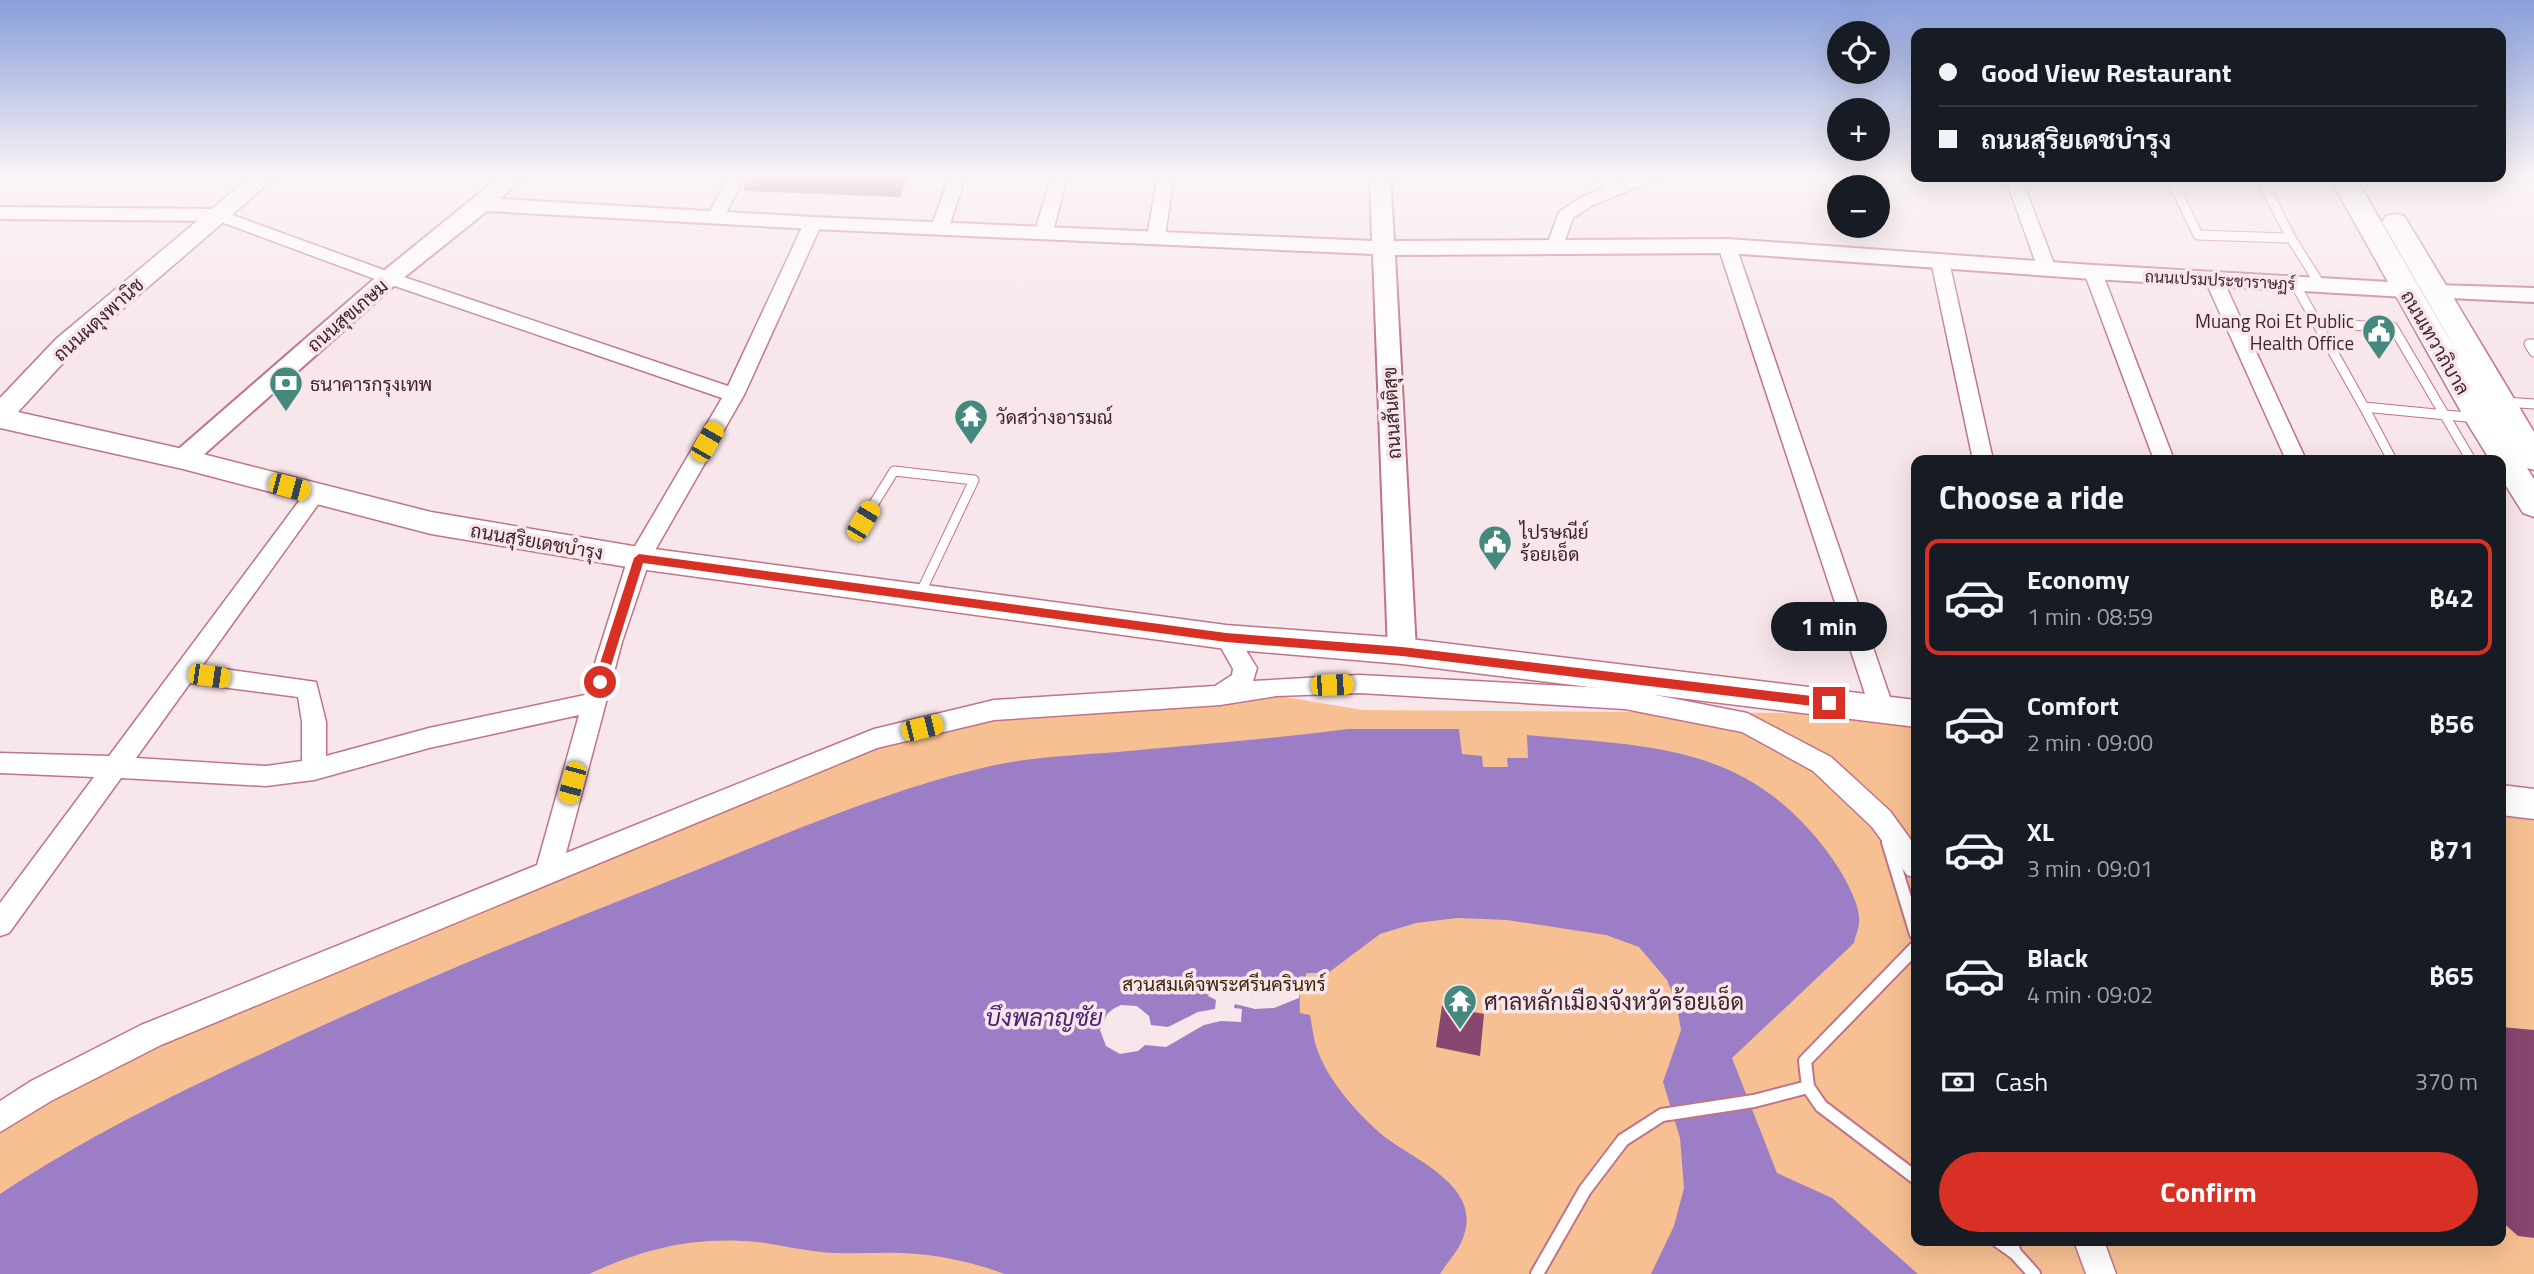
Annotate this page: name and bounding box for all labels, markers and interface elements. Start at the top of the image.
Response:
map controls [1827,21,1890,238]
button: locate [1827,21,1890,84]
text: Good View Restaurant [1981,53,2231,92]
button: + [1827,98,1890,161]
text: ถนนสุริยเดชบำรุง [1981,120,2171,159]
button: − [1827,175,1890,238]
street label: ถนนเปรมประชาราษฏร์ [2144,264,2296,296]
street label: ถนนผดุงพานิช [46,270,150,368]
street label: ถนนสุขเกษม [300,272,394,358]
street label: ถนนเทวาภิบาล [2394,284,2478,400]
place label: Muang Roi Et Public Health Office [2195,306,2354,357]
public building icon: Muang Roi Et Public Health Office [2360,312,2398,361]
bank icon: ธนาคารกรุงเทพ [267,364,305,413]
street label: ถนนสันติสุข [1374,366,1408,460]
place label: ธนาคารกรุงเทพ [310,369,432,398]
temple icon: วัดสว่างอารมณ์ [952,397,990,446]
place label: วัดสว่างอารมณ์ [996,402,1113,431]
car [688,419,727,465]
car [266,471,313,503]
text: Choose a ride [1939,473,2124,521]
car [844,498,883,544]
street label: ถนนสุริยเดชบำรุง [468,515,606,567]
place label: ไปรษณีย์ ร้อยเอ็ด [1518,517,1589,568]
public building icon: ไปรษณีย์ ร้อยเอ็ด [1476,523,1514,572]
text: Economy [2027,560,2129,599]
icon: car [1943,566,2006,629]
text: ฿42 [2429,578,2474,617]
text: 1 min · 08:59 [2027,599,2153,634]
callout: 1 min [1771,602,1887,650]
text: 1 min [1801,609,1857,644]
car [187,663,232,689]
route start [584,666,616,698]
car [1311,674,1354,696]
text: Comfort [2027,686,2119,725]
route end [1813,687,1845,719]
icon: car [1943,692,2006,755]
text: ฿56 [2429,704,2474,743]
car [900,713,945,743]
text: 2 min · 09:00 [2027,725,2153,760]
car [557,760,588,806]
text: XL [2027,812,2054,851]
icon: car [1943,818,2006,881]
text: ฿71 [2429,830,2474,869]
text: 3 min · 09:01 [2027,851,2153,886]
text: Black [2027,938,2088,977]
icon: car [1943,944,2006,1007]
text: ฿65 [2429,956,2474,995]
park label: สวนสมเด็จพระศรีนครินทร์ [1122,969,1326,998]
text: 4 min · 09:02 [2027,977,2153,1012]
temple icon: ศาลหลักเมืองจังหวัดร้อยเอ็ด [1441,982,1479,1031]
place label: ศาลหลักเมืองจังหวัดร้อยเอ็ด [1484,984,1744,1019]
water label: บึงพลาญชัย [985,999,1103,1035]
text: Cash [1995,1062,2048,1101]
icon: cash [1939,1063,1977,1101]
text: 370 m [2415,1064,2478,1099]
button: Confirm [1939,1152,2478,1232]

